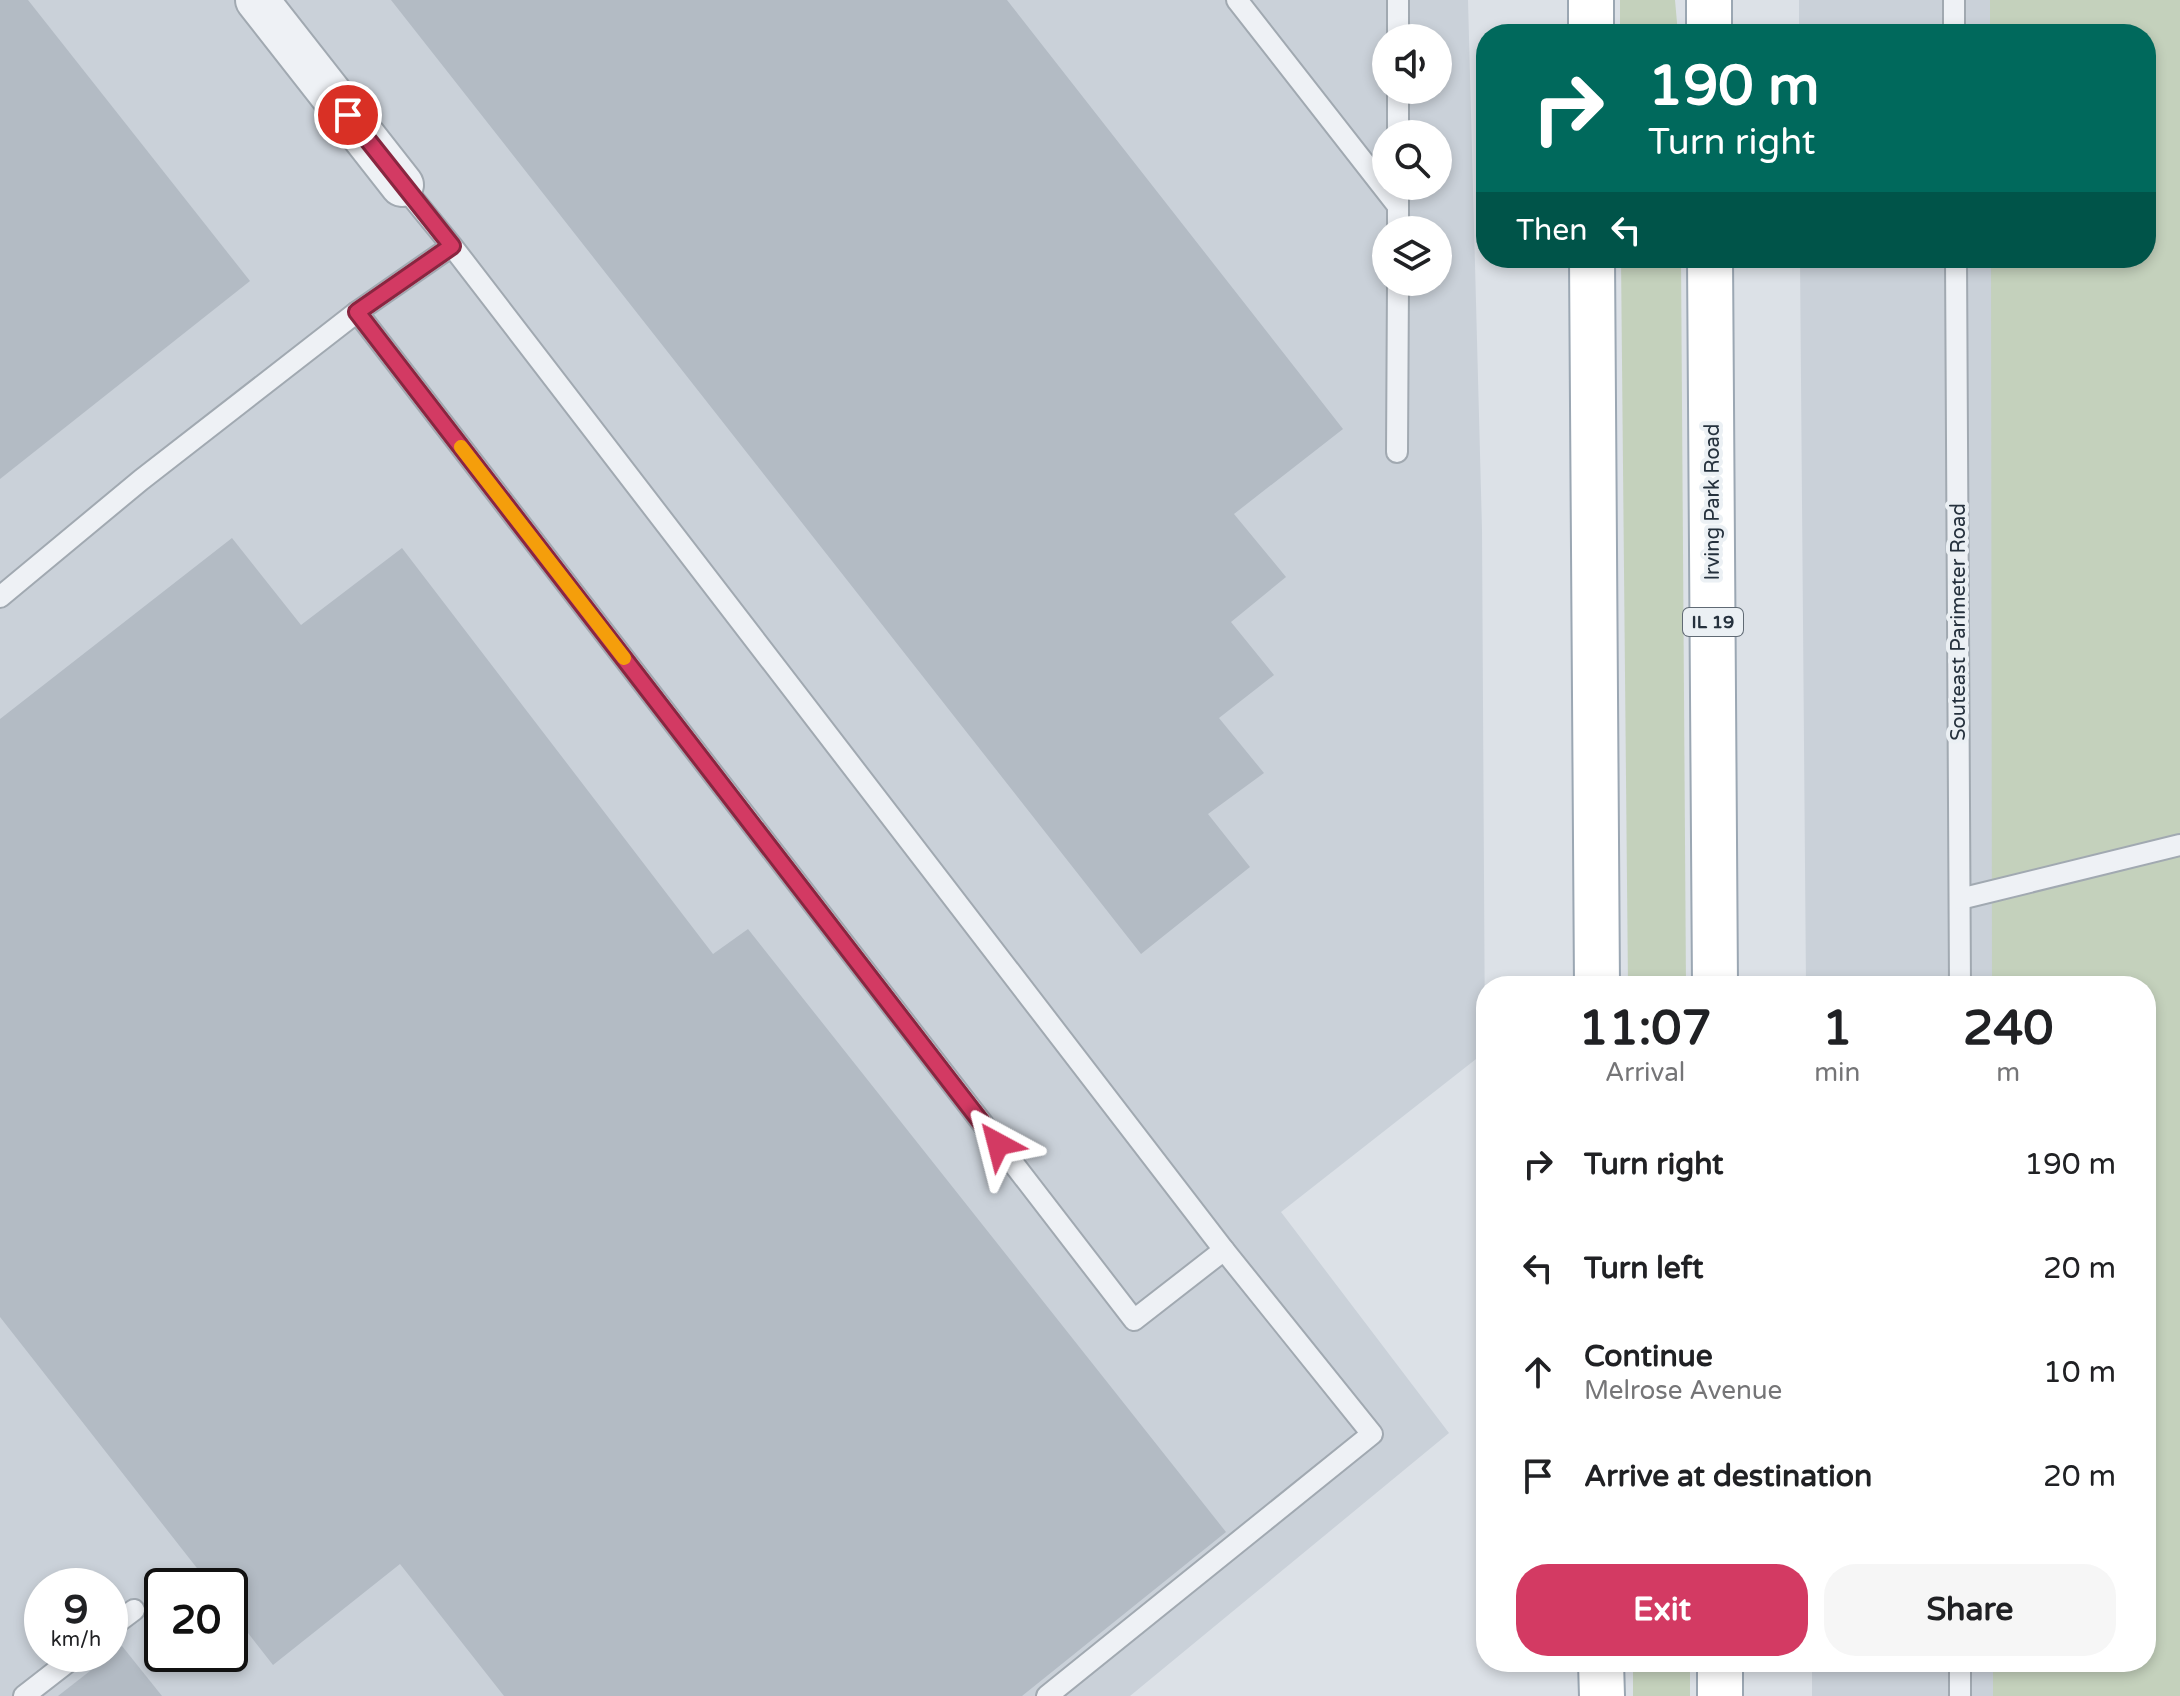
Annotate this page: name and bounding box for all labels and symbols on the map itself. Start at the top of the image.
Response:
pin [314,81,382,149]
street label: Irving Park Road [1701,424,1725,580]
street label: Souteast Parimeter Road [1947,503,1971,741]
road number: IL 19 [1683,608,1743,636]
position arrow [956,1102,1040,1186]
speed limit sign: 20 [144,1568,248,1672]

